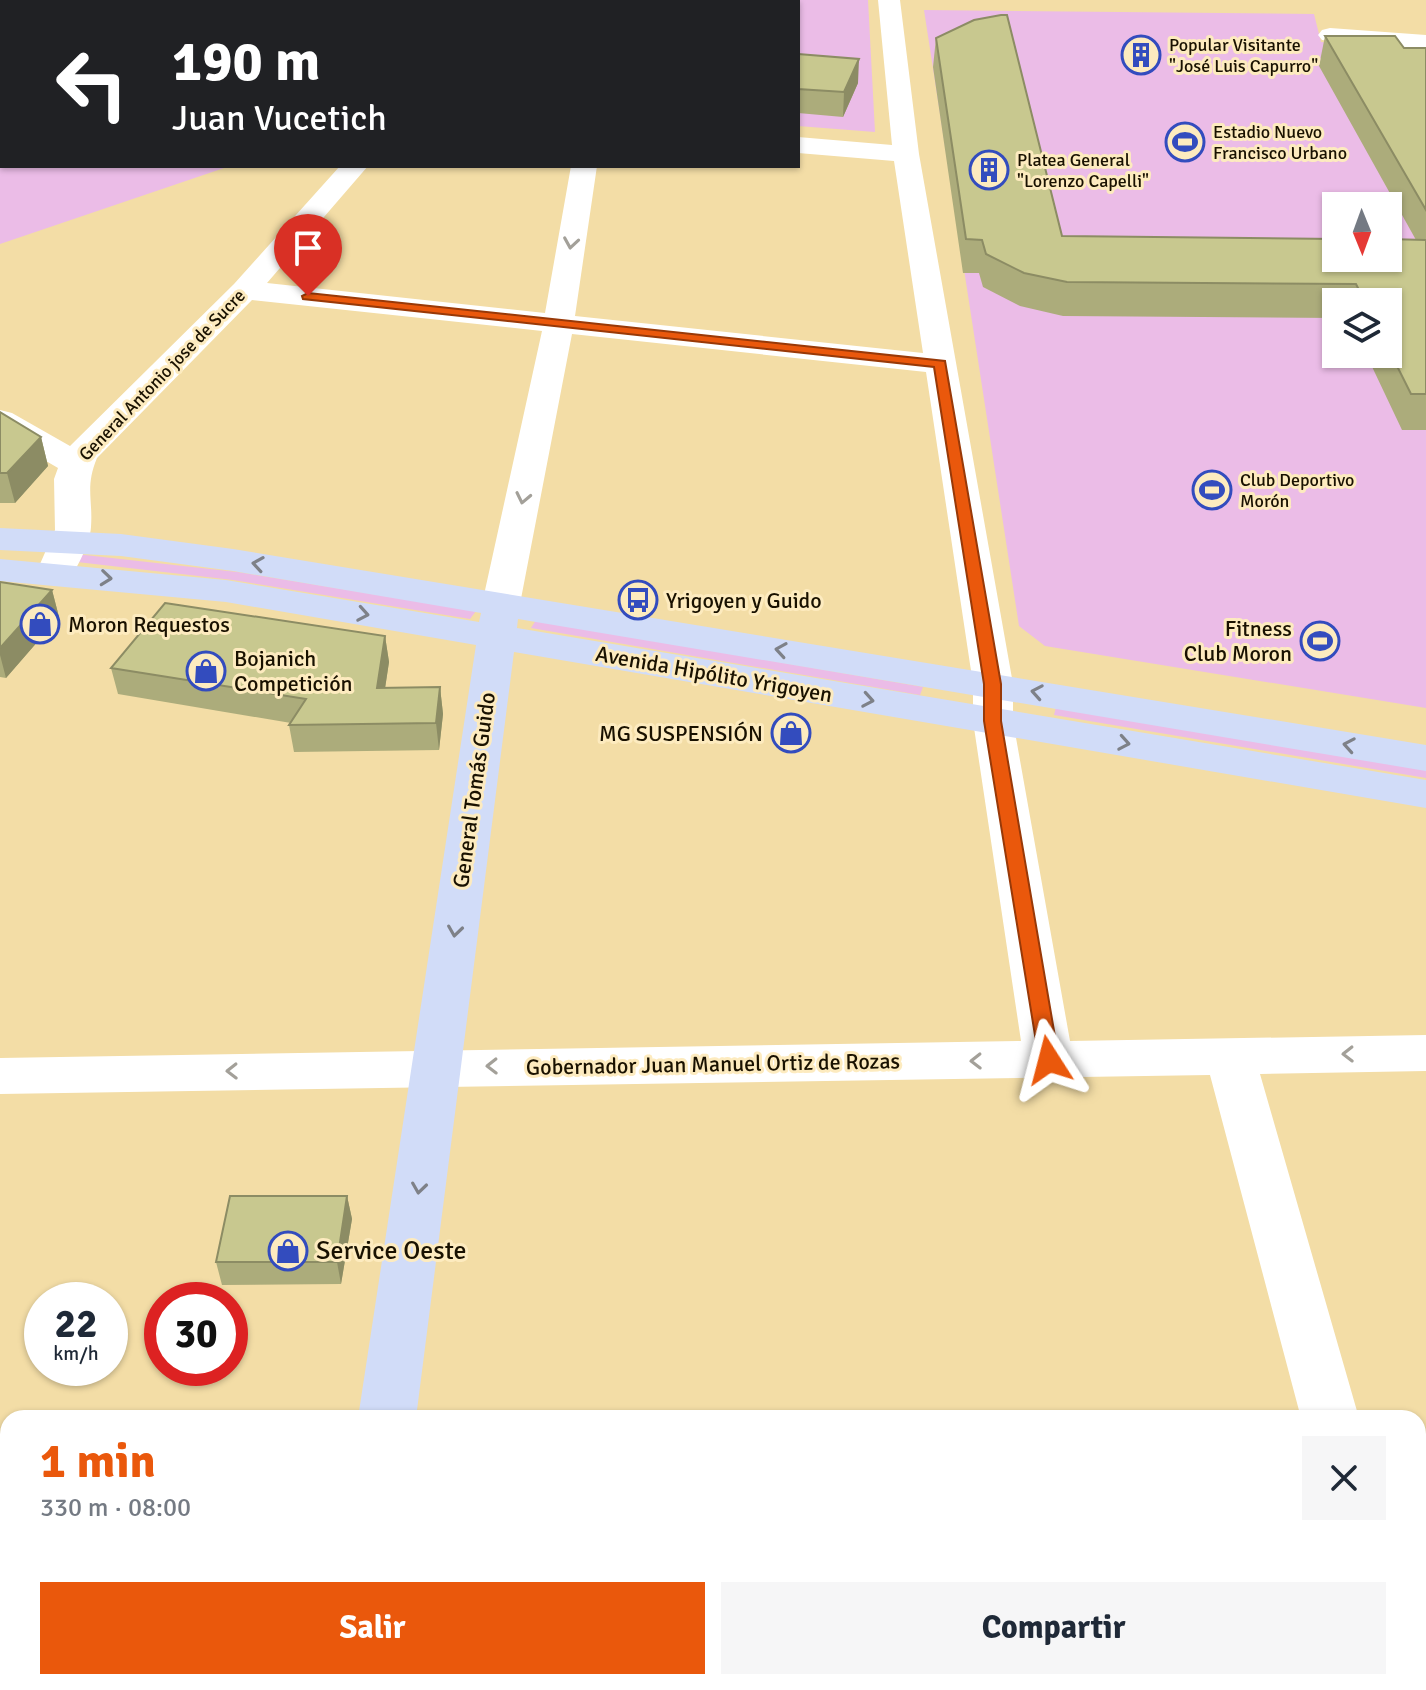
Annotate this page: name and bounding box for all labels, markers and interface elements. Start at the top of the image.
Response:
text: 190 m [172,27,320,96]
icon: left [40,32,144,136]
building icon: Popular Visitante "José Luis Capurro" [1120,34,1162,76]
place label: Popular Visitante "José Luis Capurro" [1169,34,1318,77]
text: Juan Vucetich [172,96,387,141]
sports icon: Estadio Nuevo Francisco Urbano [1164,121,1206,163]
place label: Estadio Nuevo Francisco Urbano [1213,121,1347,164]
building icon: Platea General "Lorenzo Capelli" [968,149,1010,191]
place label: Platea General "Lorenzo Capelli" [1017,149,1149,192]
north arrow [1322,192,1402,272]
map controls [1322,192,1402,368]
pin [274,214,342,296]
icon: arrive [286,226,330,270]
one-way arrow [564,236,581,250]
street label: General Antonio jose de Sucre [74,285,250,465]
button: layers [1322,288,1402,368]
sports icon: Club Deportivo Morón [1191,469,1233,511]
place label: Club Deportivo Morón [1240,469,1354,512]
one-way arrow [515,491,532,505]
one-way arrow [252,557,265,574]
one-way arrow [100,569,113,586]
bus stop icon: Yrigoyen y Guido [617,579,659,621]
place label: Yrigoyen y Guido [666,587,822,614]
shop icon: Moron Requestos [19,603,61,645]
one-way arrow [356,605,370,622]
place label: Moron Requestos [68,611,230,638]
place label: Fitness Club Moron [1184,615,1292,667]
sports icon: Fitness Club Moron [1299,620,1341,662]
street label: Avenida Hipólito Yrigoyen [594,640,834,708]
one-way arrow [774,642,788,659]
place label: Bojanich Competición [234,645,353,697]
shop icon: Bojanich Competición [185,650,227,692]
one-way arrow [1031,684,1044,701]
street label: General Tomás Guido [447,690,501,890]
one-way arrow [861,690,875,707]
shop icon: MG SUSPENSIÓN [770,712,812,754]
place label: MG SUSPENSIÓN [599,720,763,747]
one-way arrow [1117,734,1131,751]
one-way arrow [1342,737,1356,754]
one-way arrow [447,924,464,938]
position arrow [1007,1018,1091,1102]
one-way arrow [1341,1046,1354,1063]
street label: Gobernador Juan Manuel Ortiz de Rozas [526,1047,900,1081]
one-way arrow [969,1052,982,1069]
one-way arrow [485,1058,498,1075]
one-way arrow [225,1062,238,1080]
one-way arrow [411,1182,428,1195]
shop icon: Service Oeste [267,1230,309,1272]
place label: Service Oeste [316,1235,467,1267]
speed limit sign: 30 [144,1282,248,1386]
text: 22 [54,1299,98,1349]
text: km/h [53,1341,99,1366]
text: 1 min [40,1432,156,1491]
button: close [1302,1436,1386,1520]
text: 330 m · 08:00 [40,1492,191,1524]
button: Salir [40,1582,705,1674]
button: Compartir [721,1582,1386,1674]

